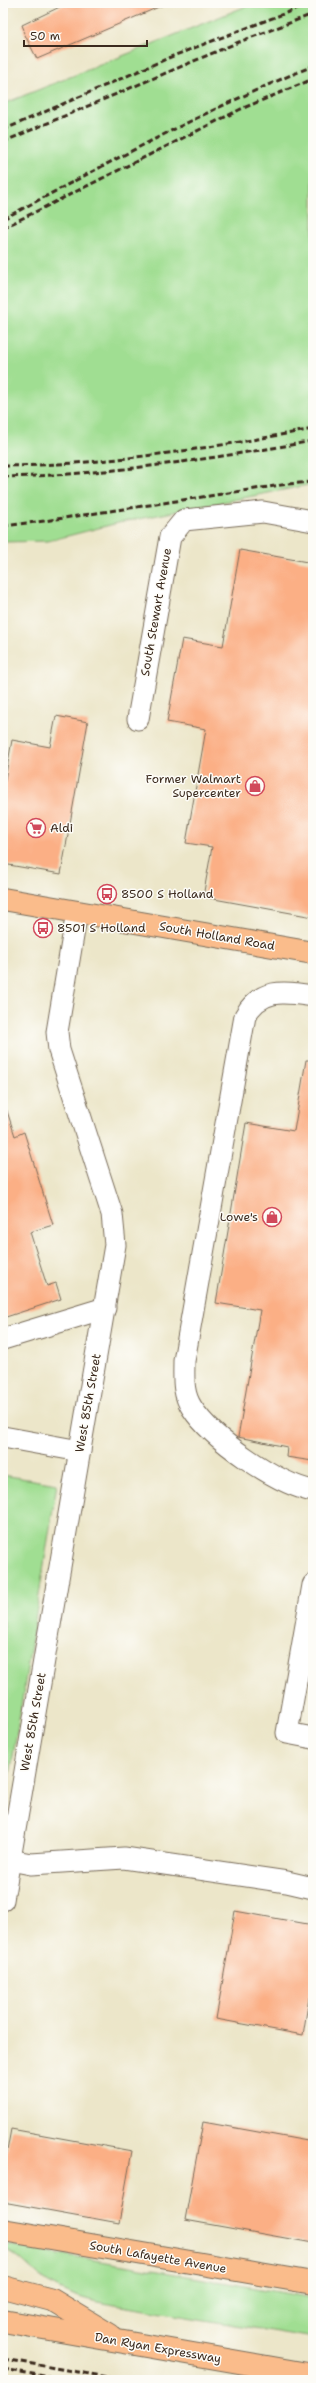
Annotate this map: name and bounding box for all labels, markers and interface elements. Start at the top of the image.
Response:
scale bar [24,22,147,48]
text: 50 m [30,28,60,44]
street label: South Stewart Avenue [137,546,175,677]
place label: Former Walmart Supercenter [146,771,241,801]
shop icon: Former Walmart Supercenter [244,775,266,797]
supermarket icon: Aldi [25,817,47,839]
place label: Aldi [50,820,73,836]
bus stop icon: 8500 S Holland [96,883,118,905]
place label: 8500 S Holland [121,886,214,902]
bus stop icon: 8501 S Holland [32,917,54,939]
street label: South Holland Road [158,918,276,954]
place label: 8501 S Holland [57,920,146,936]
shop icon: Lowe's [261,1206,283,1228]
place label: Lowe's [220,1209,258,1225]
street label: West 85th Street [71,1352,105,1454]
street label: West 85th Street [16,1671,50,1773]
street label: South Lafayette Avenue [88,2237,228,2277]
street label: Dan Ryan Expressway [94,2329,223,2367]

